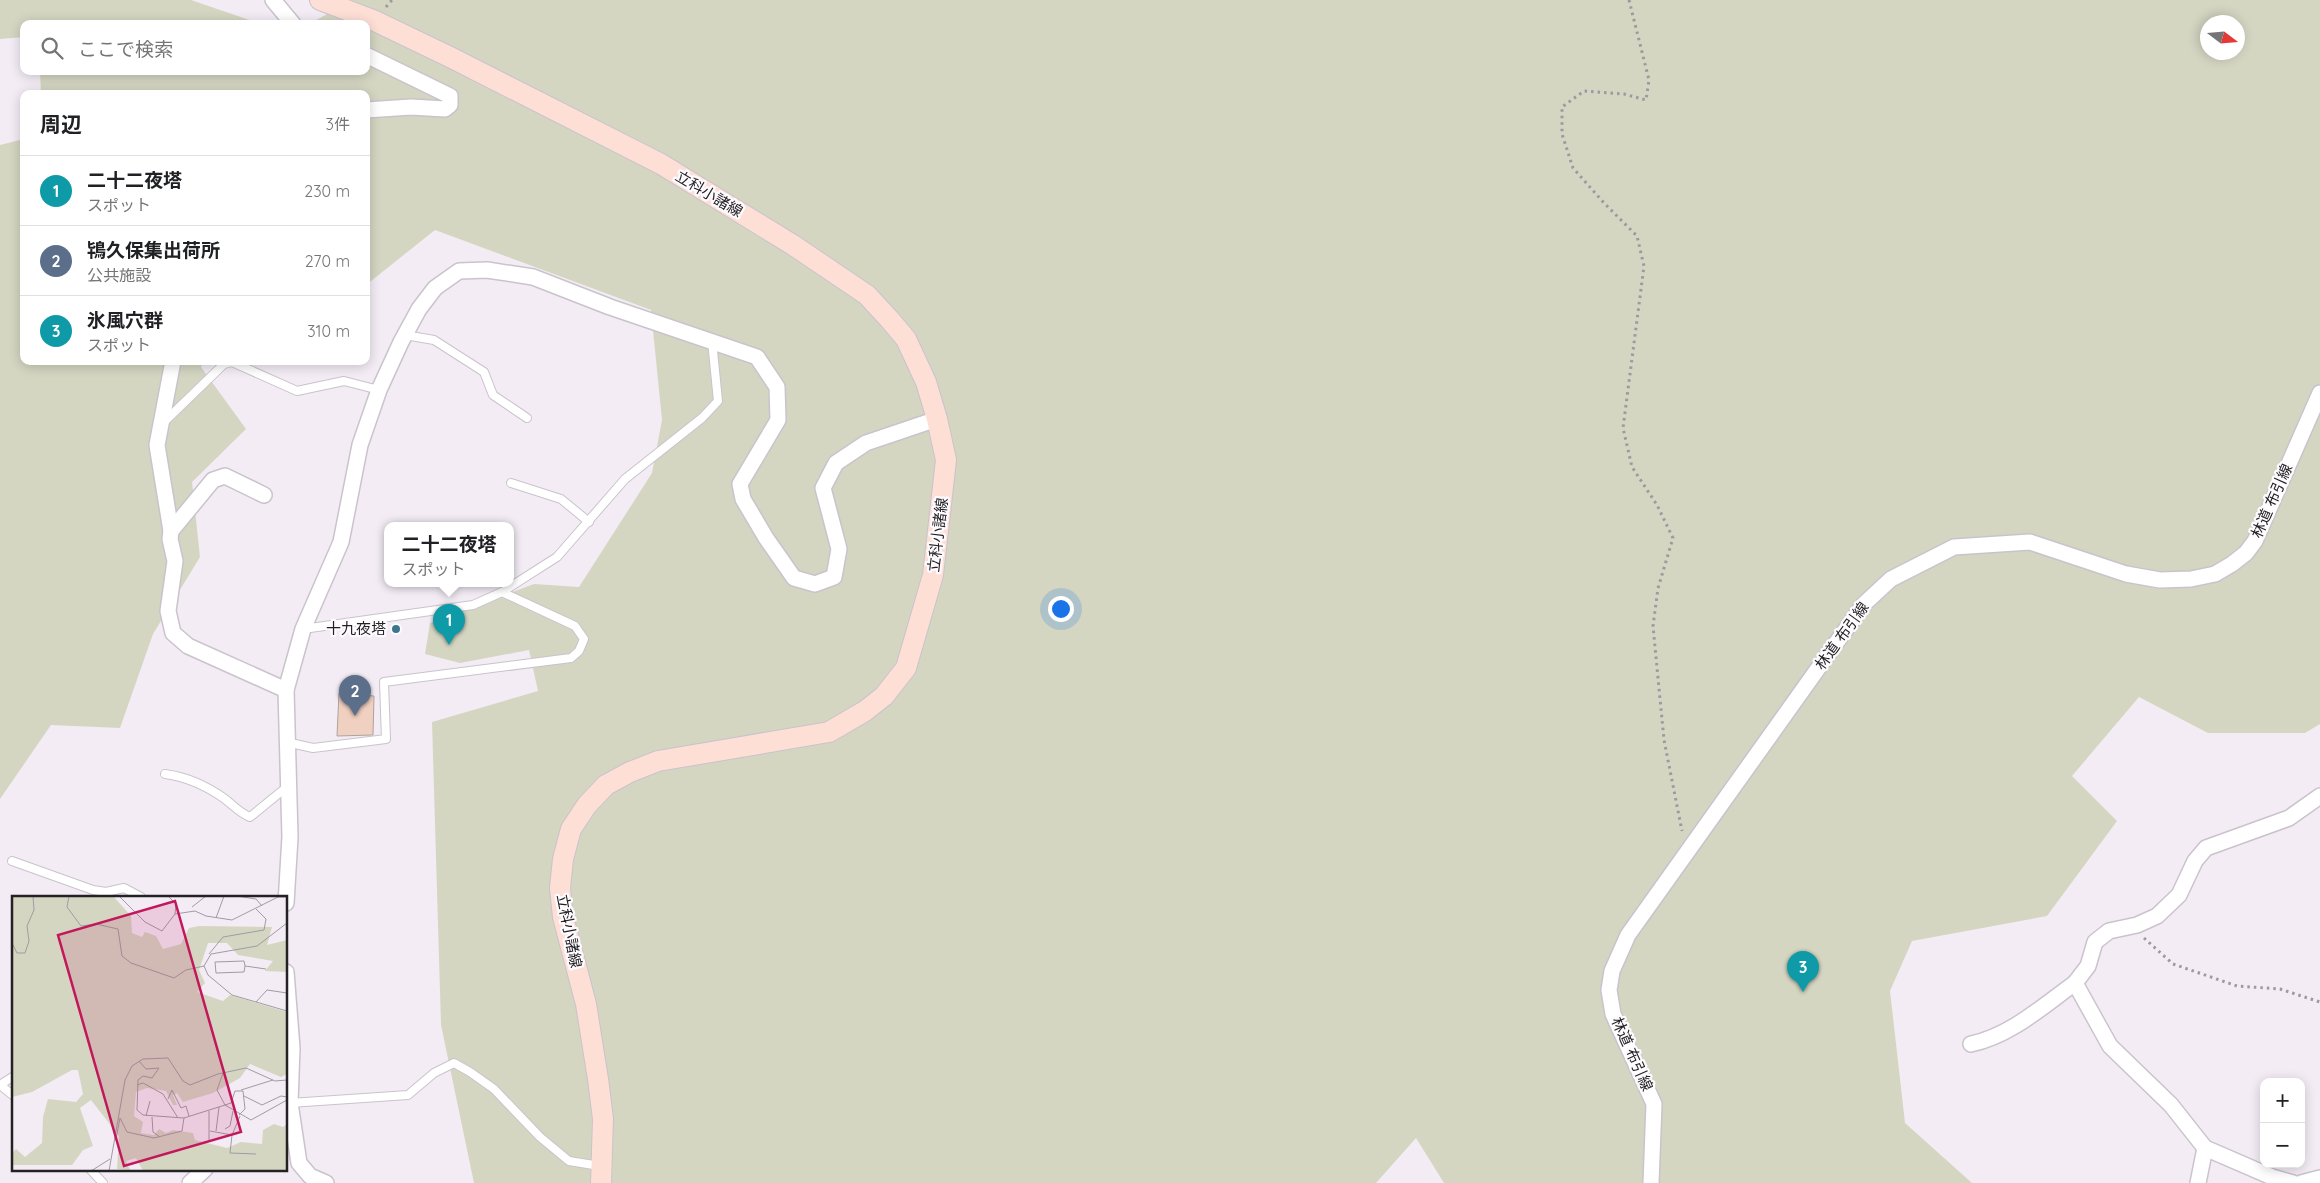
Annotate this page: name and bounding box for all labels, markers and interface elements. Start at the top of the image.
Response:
north arrow [2200,15,2245,60]
search box [20,20,370,75]
icon: search [38,34,66,62]
text: ここで検索 [78,37,173,61]
text: 周辺 [40,111,82,137]
text: 3件 [326,114,350,134]
street label: 立科小諸線 [672,166,746,221]
text: 二十二夜塔 [87,168,182,192]
text: 1 [53,181,59,201]
text: 230 m [304,181,350,201]
text: スポット [87,195,151,215]
text: 鴇久保集出荷所 [87,238,220,262]
text: 2 [51,251,61,271]
text: 270 m [305,251,350,271]
text: 公共施設 [87,265,151,285]
text: 氷風穴群 [87,308,163,332]
text: 3 [52,321,60,341]
text: 310 m [307,321,350,341]
text: スポット [87,335,151,355]
street label: 林道 布引線 [2247,461,2296,541]
street label: 立科小諸線 [924,497,952,573]
popup [384,522,514,587]
text: 二十二夜塔 [401,532,497,556]
text: スポット [401,559,466,579]
your location [1048,596,1074,622]
street label: 林道 布引線 [1811,598,1873,673]
pin: 1 [433,604,465,645]
place label: 十九夜塔 [326,619,386,638]
marker: 十九夜塔 [390,623,402,635]
pin: 2 [339,675,371,716]
street label: 立科小諸線 [553,892,586,970]
inset map [12,896,288,1170]
pin: 3 [1787,951,1819,992]
street label: 林道 布引線 [1608,1014,1657,1094]
map controls [2260,1078,2305,1168]
button: + [2260,1078,2305,1123]
button: − [2260,1123,2305,1168]

